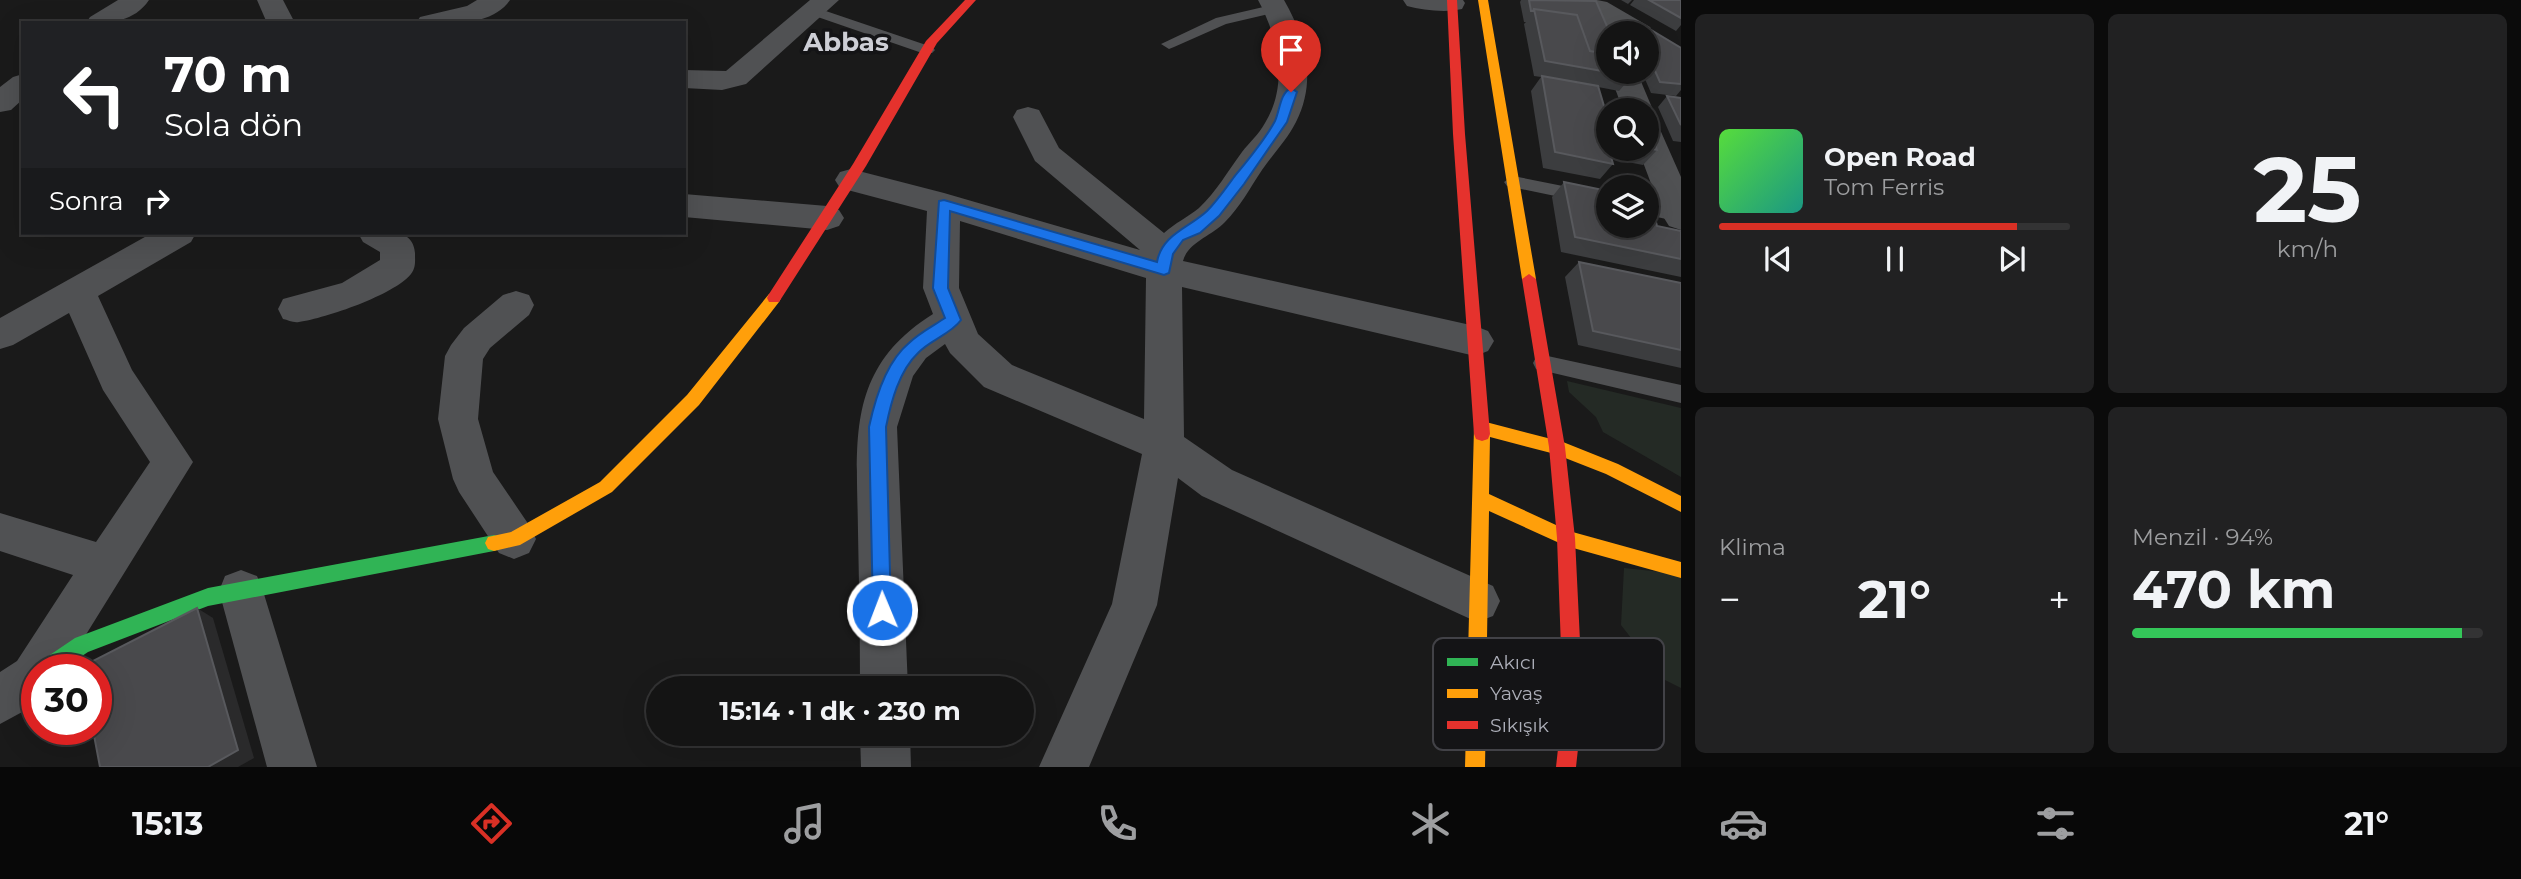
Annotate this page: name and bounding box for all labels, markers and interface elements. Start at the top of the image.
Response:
pin [1261,20,1321,92]
map controls [1596,21,1659,238]
button: sound [1596,21,1659,84]
district label: Abbas [802,26,889,58]
icon: arrive [1272,31,1310,69]
text: 70 m [164,45,292,104]
icon: left [49,49,140,140]
button: search [1596,98,1659,161]
text: Sola dön [164,105,303,144]
text: 25 [2254,134,2361,245]
text: Open Road [1824,141,1976,173]
text: Tom Ferris [1824,173,1944,201]
button: layers [1596,175,1659,238]
icon: right [138,182,176,220]
text: Sonra [49,185,124,217]
text: km/h [2277,235,2338,263]
icon: previous [1759,240,1797,278]
icon: pause [1876,240,1914,278]
icon: next [1993,240,2031,278]
text: Menzil · 94% [2132,523,2273,551]
text: Klima [1719,533,1786,561]
text: 470 km [2132,558,2335,621]
text: 21° [1858,568,1931,631]
position arrow [845,573,919,647]
text: − [1719,576,1741,623]
text: + [2048,576,2070,623]
legend [1433,638,1664,750]
text: Akıcı [1490,651,1536,674]
speed limit sign: 30 [21,654,112,745]
text: Yavaş [1490,682,1542,705]
text: 15:14 · 1 dk · 230 m [719,695,961,727]
text: Sıkışık [1490,714,1550,737]
icon: directions [467,799,516,848]
icon: music [780,799,829,848]
icon: phone [1093,799,1142,848]
icon: climate [1406,799,1455,848]
icon: car [1719,799,1768,848]
icon: filters [2031,799,2080,848]
text: 15:13 [132,804,203,843]
text: 21° [2344,804,2389,843]

